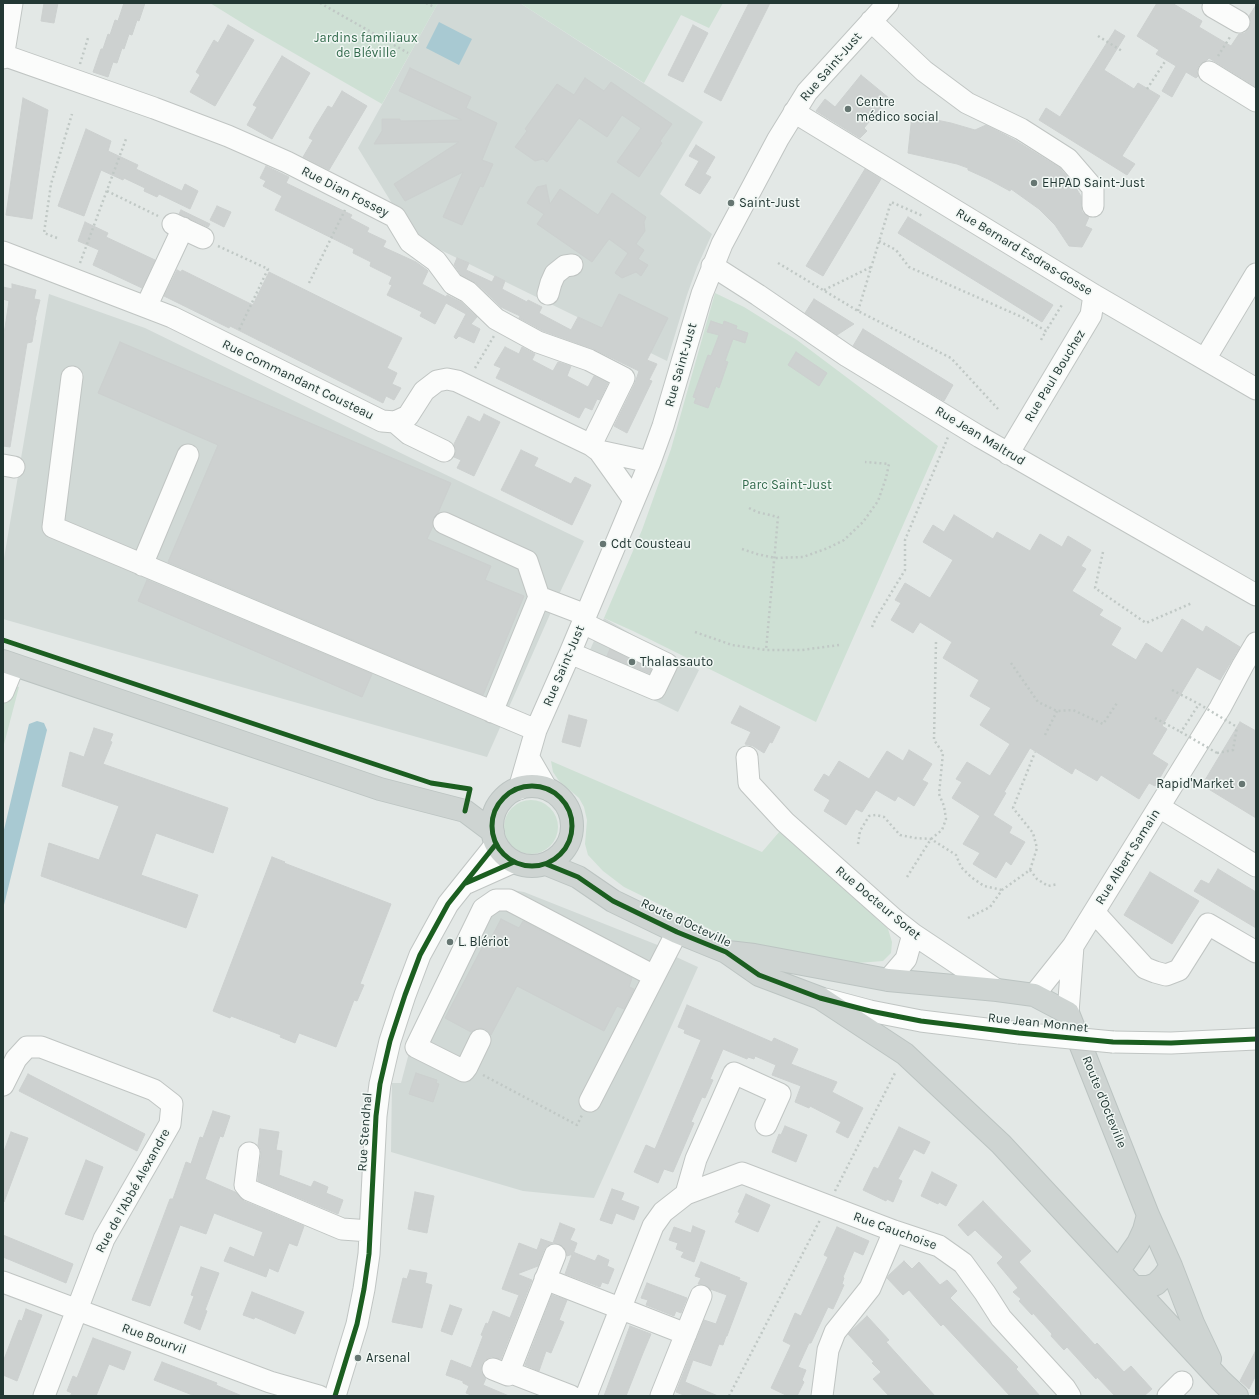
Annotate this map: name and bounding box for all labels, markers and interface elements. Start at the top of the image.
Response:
street label: Rue Saint-Just [797,29,865,105]
park label: Jardins familiaux de Bléville [314,30,418,61]
place label: Centre médico social [856,94,939,125]
marker: Centre médico social [843,104,853,114]
street label: Rue Dian Fossey [299,163,391,221]
place label: EHPAD Saint-Just [1042,175,1145,191]
marker: EHPAD Saint-Just [1029,178,1039,188]
place label: Saint-Just [739,195,800,211]
marker: Saint-Just [726,198,736,208]
street label: Rue Bernard Esdras-Gosse [953,205,1095,299]
street label: Rue Saint-Just [662,321,700,409]
street label: Rue Paul Bouchez [1021,327,1089,425]
street label: Rue Commandant Cousteau [220,336,376,424]
street label: Rue Jean Maltrud [932,403,1028,469]
park label: Parc Saint-Just [742,477,832,493]
place label: Cdt Cousteau [611,536,691,552]
marker: Cdt Cousteau [598,539,608,549]
street label: Rue Saint-Just [540,623,588,709]
place label: Thalassauto [640,654,713,670]
marker: Thalassauto [627,657,637,667]
place label: Rapid'Market [1156,776,1234,792]
marker: Rapid'Market [1237,779,1247,789]
street label: Rue Albert Samain [1092,806,1164,908]
street label: Rue Docteur Soret [832,863,924,943]
street label: Route d'Octeville [638,895,734,951]
place label: L. Blériot [458,934,508,950]
marker: L. Blériot [445,937,455,947]
street label: Rue Jean Monnet [987,1010,1089,1036]
street label: Route d'Octeville [1078,1054,1130,1150]
street label: Rue Stendhal [354,1092,376,1172]
street label: Rue de l'Abbé Alexandre [92,1126,174,1256]
street label: Rue Cauchoise [851,1209,939,1253]
street label: Rue Bourvil [120,1320,188,1358]
place label: Arsenal [366,1350,410,1366]
marker: Arsenal [353,1353,363,1363]

